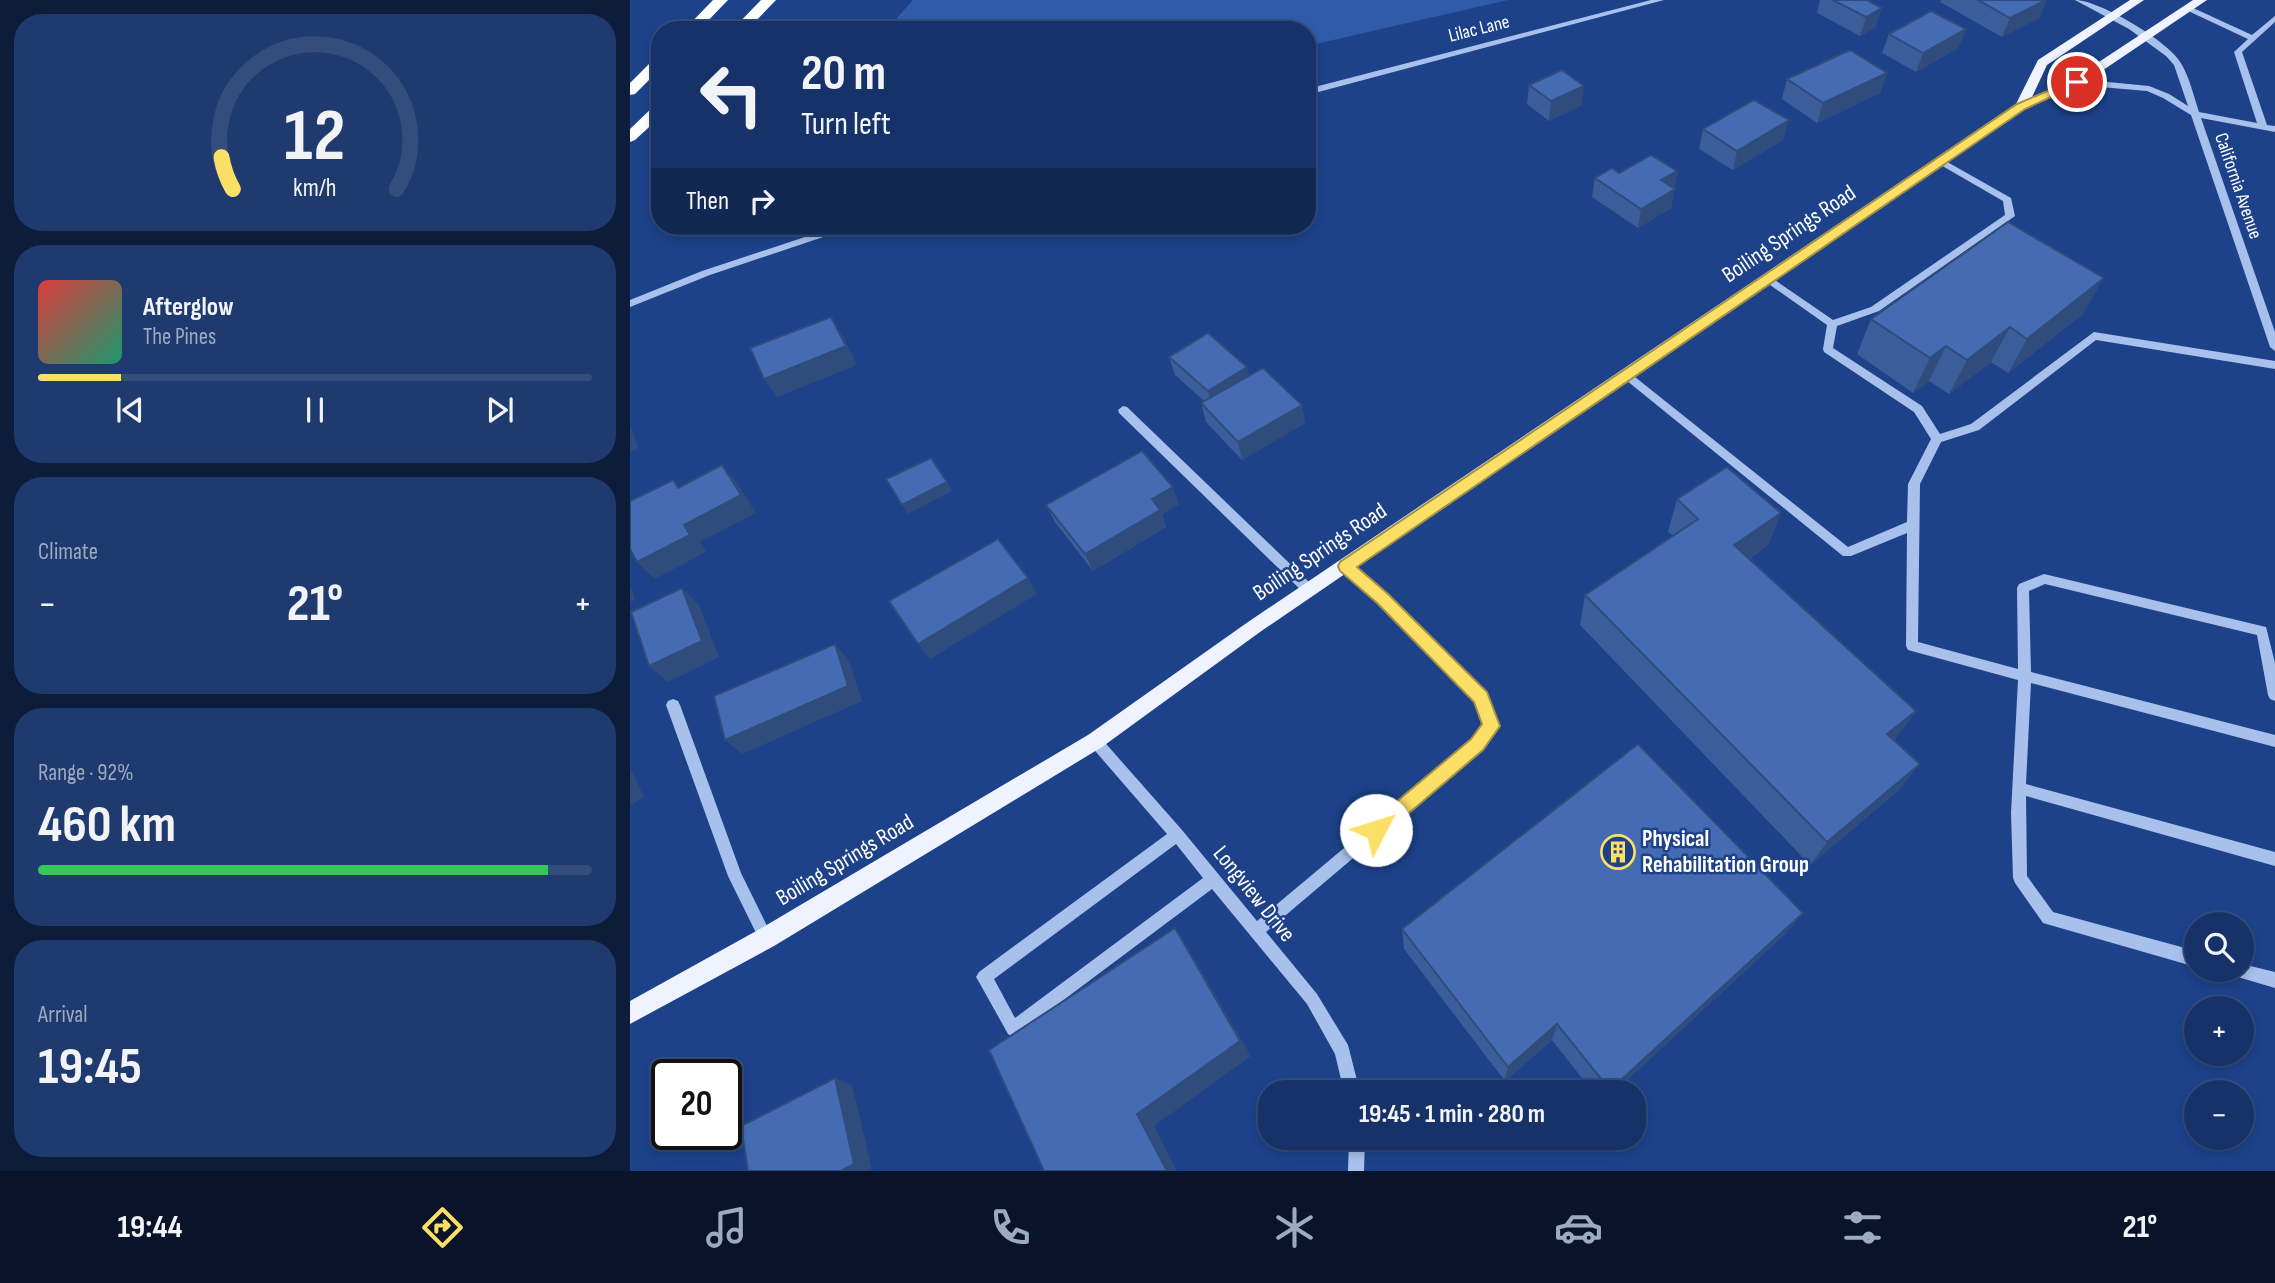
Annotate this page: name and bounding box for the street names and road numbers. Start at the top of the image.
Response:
street label: Lilac Lane [1446,10,1512,48]
street label: California Avenue [2209,130,2267,242]
street label: Boiling Springs Road [1717,179,1861,289]
street label: Boiling Springs Road [1248,497,1392,607]
street label: Boiling Springs Road [771,808,919,912]
street label: Longview Drive [1207,840,1301,948]

